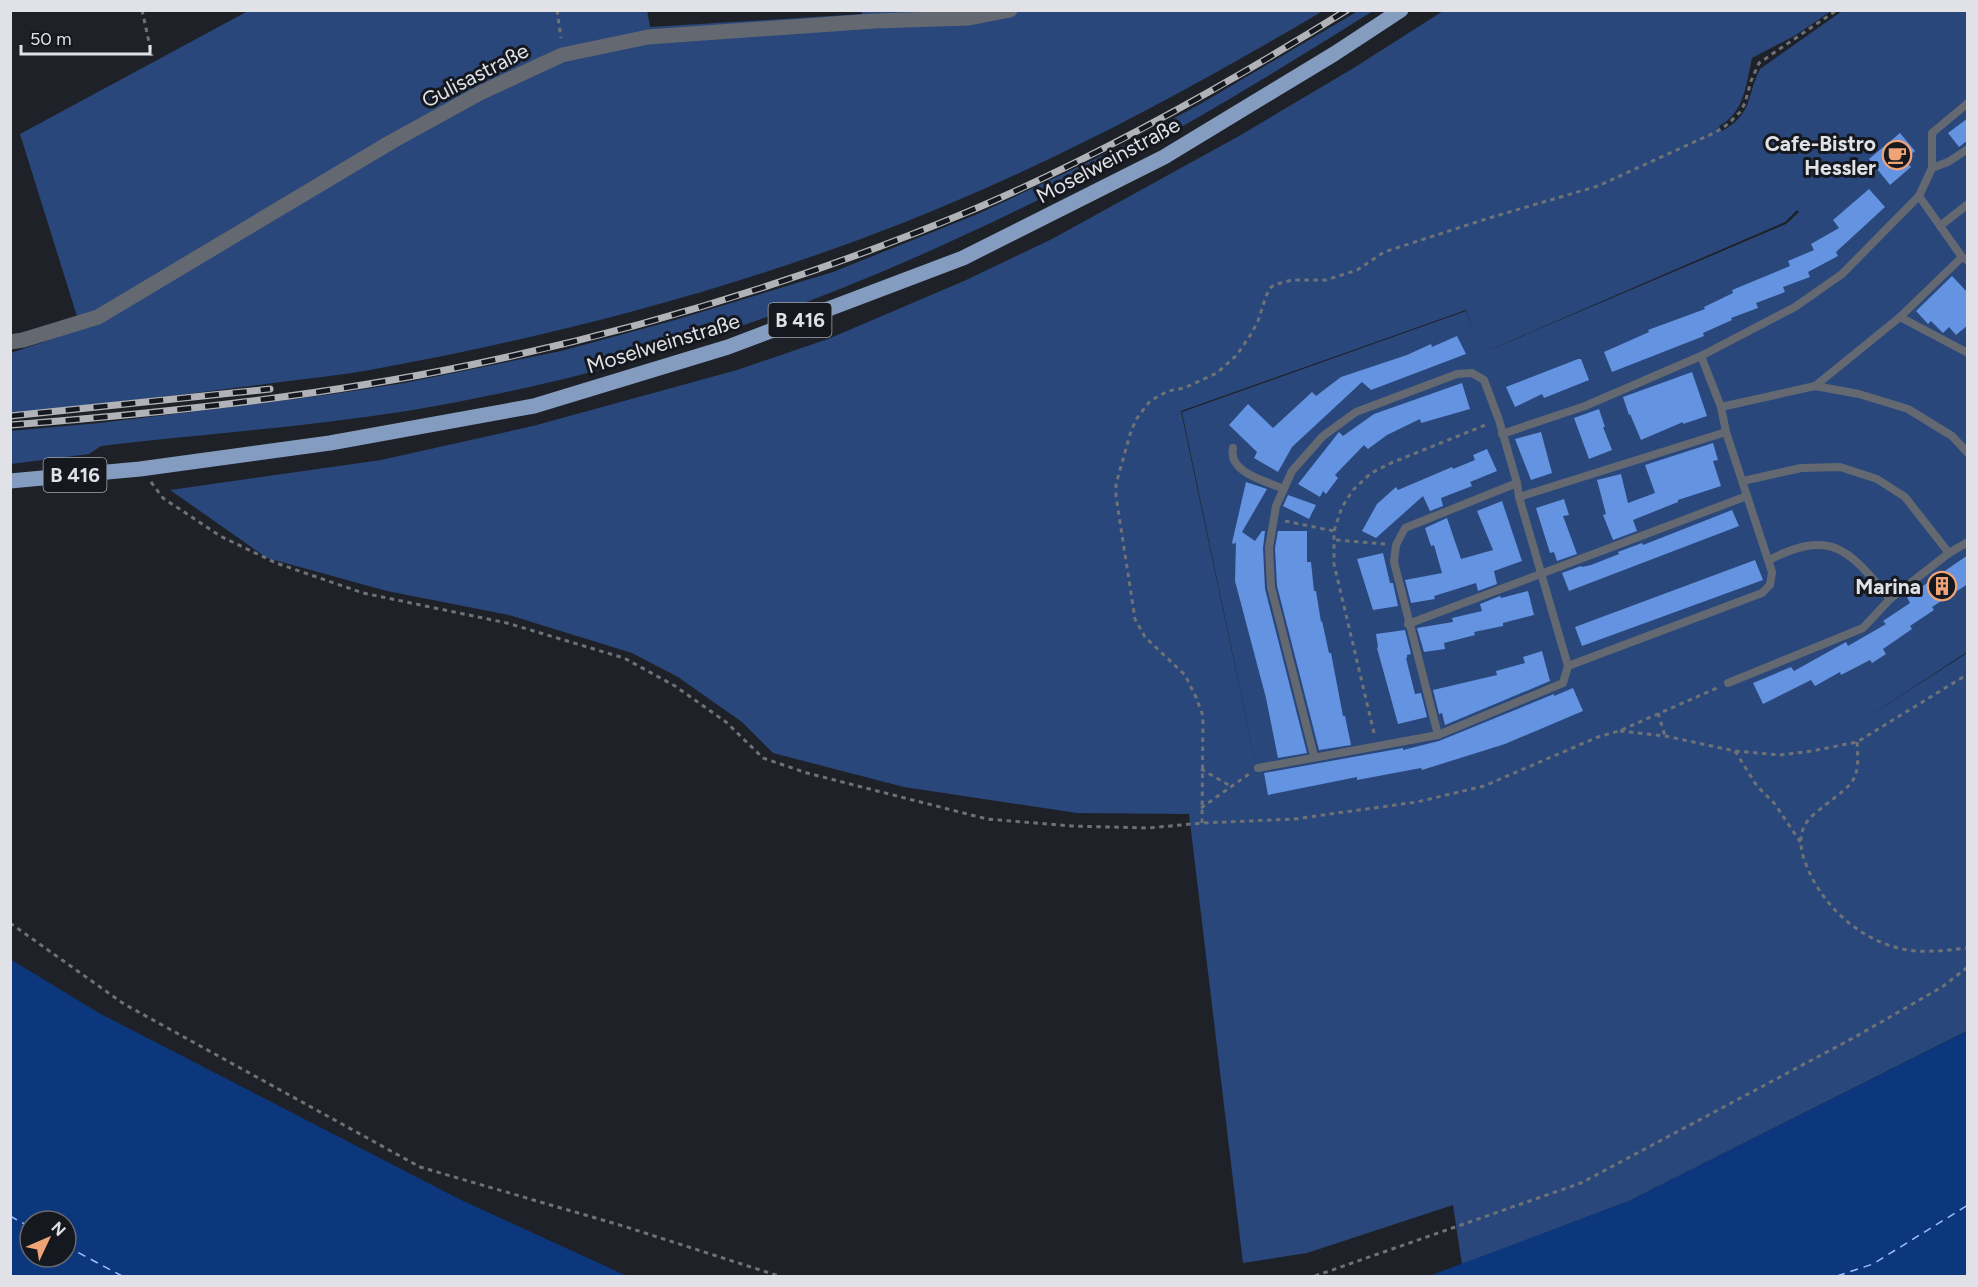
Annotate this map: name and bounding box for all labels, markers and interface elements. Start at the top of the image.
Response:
scale bar [21,18,150,56]
text: 50 m [30,28,72,50]
street label: Gulisastraße [417,37,533,113]
street label: Moselweinstraße [1032,112,1184,208]
place label: Cafe-Bistro Hessler [1765,131,1876,180]
cafe icon: Cafe-Bistro Hessler [1881,139,1913,171]
road number: B 416 [768,303,832,337]
street label: Moselweinstraße [583,308,743,378]
road number: B 416 [44,458,106,492]
building icon: Marina [1926,570,1958,602]
place label: Marina [1855,574,1921,599]
north arrow [18,1209,78,1269]
text: N [47,1218,70,1240]

